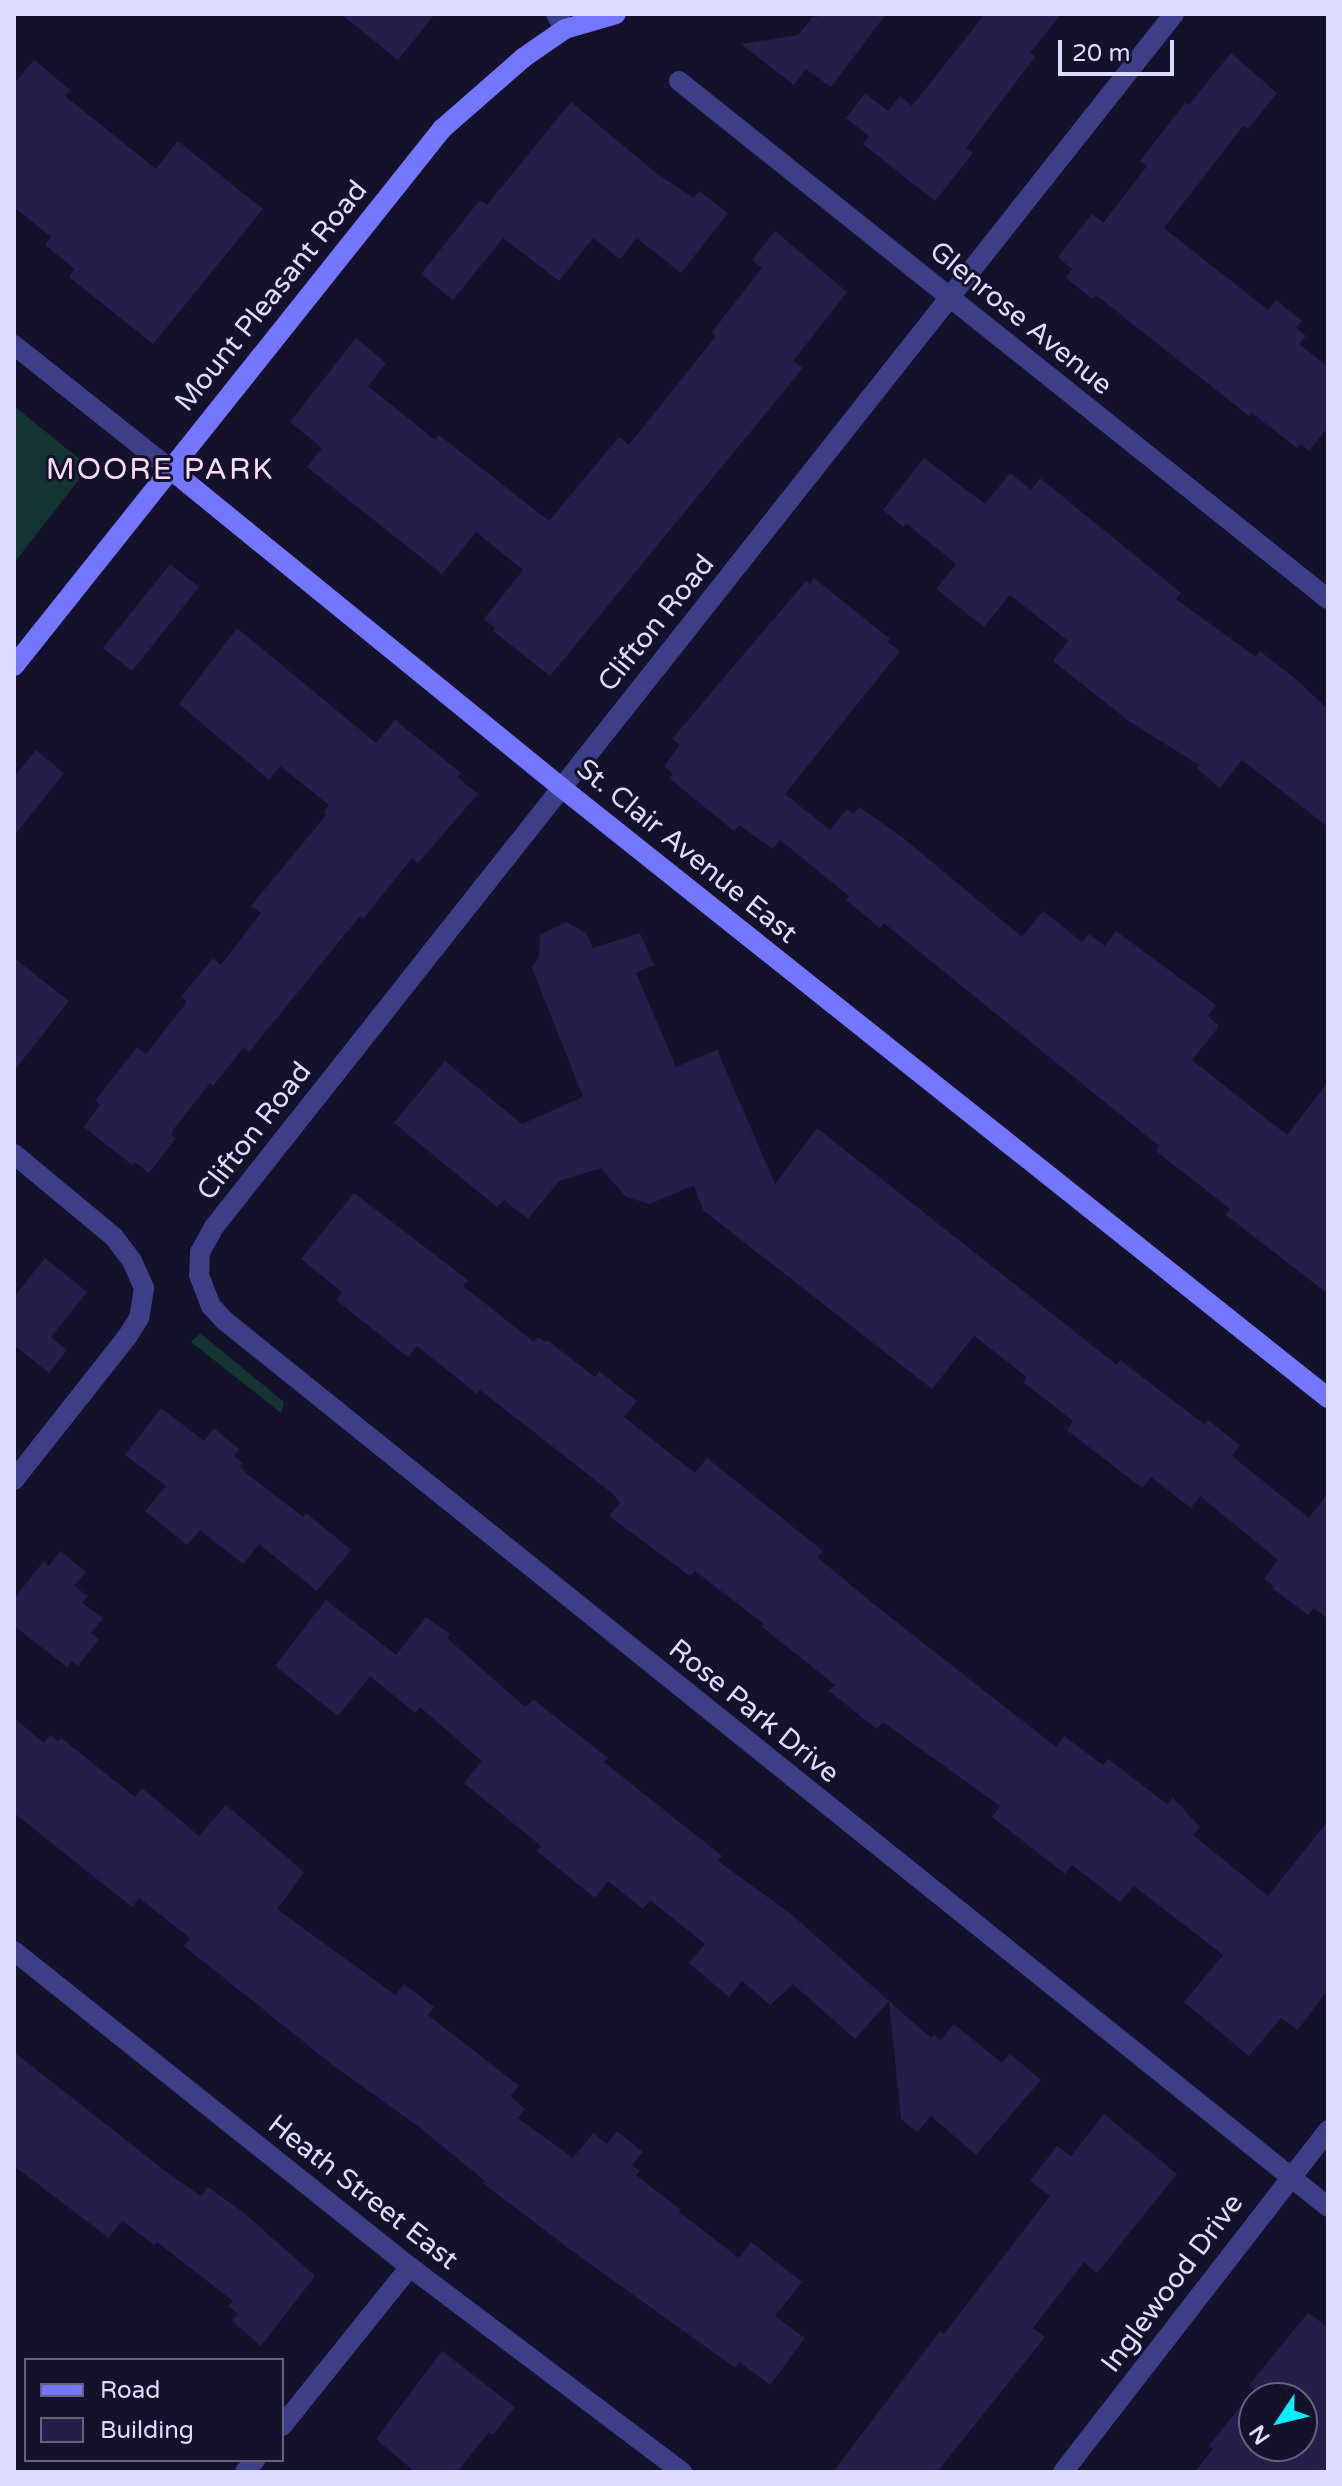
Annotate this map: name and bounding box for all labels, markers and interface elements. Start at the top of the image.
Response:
scale bar [1062,24,1178,74]
text: 20 m [1072,39,1130,68]
street label: Mount Pleasant Road [168,174,374,418]
street label: Glenrose Avenue [923,234,1119,402]
district label: MOORE PARK [46,452,274,488]
street label: Clifton Road [591,548,721,698]
street label: St. Clair Avenue East [570,752,804,950]
street label: Clifton Road [190,1055,318,1207]
street label: Rose Park Drive [662,1632,846,1790]
street label: Heath Street East [261,2107,465,2277]
street label: Inglewood Drive [1094,2187,1250,2379]
legend [24,2358,284,2462]
text: Road [100,2376,160,2405]
north arrow [1238,2382,1318,2462]
text: Building [100,2416,194,2445]
text: N [1244,2420,1276,2449]

